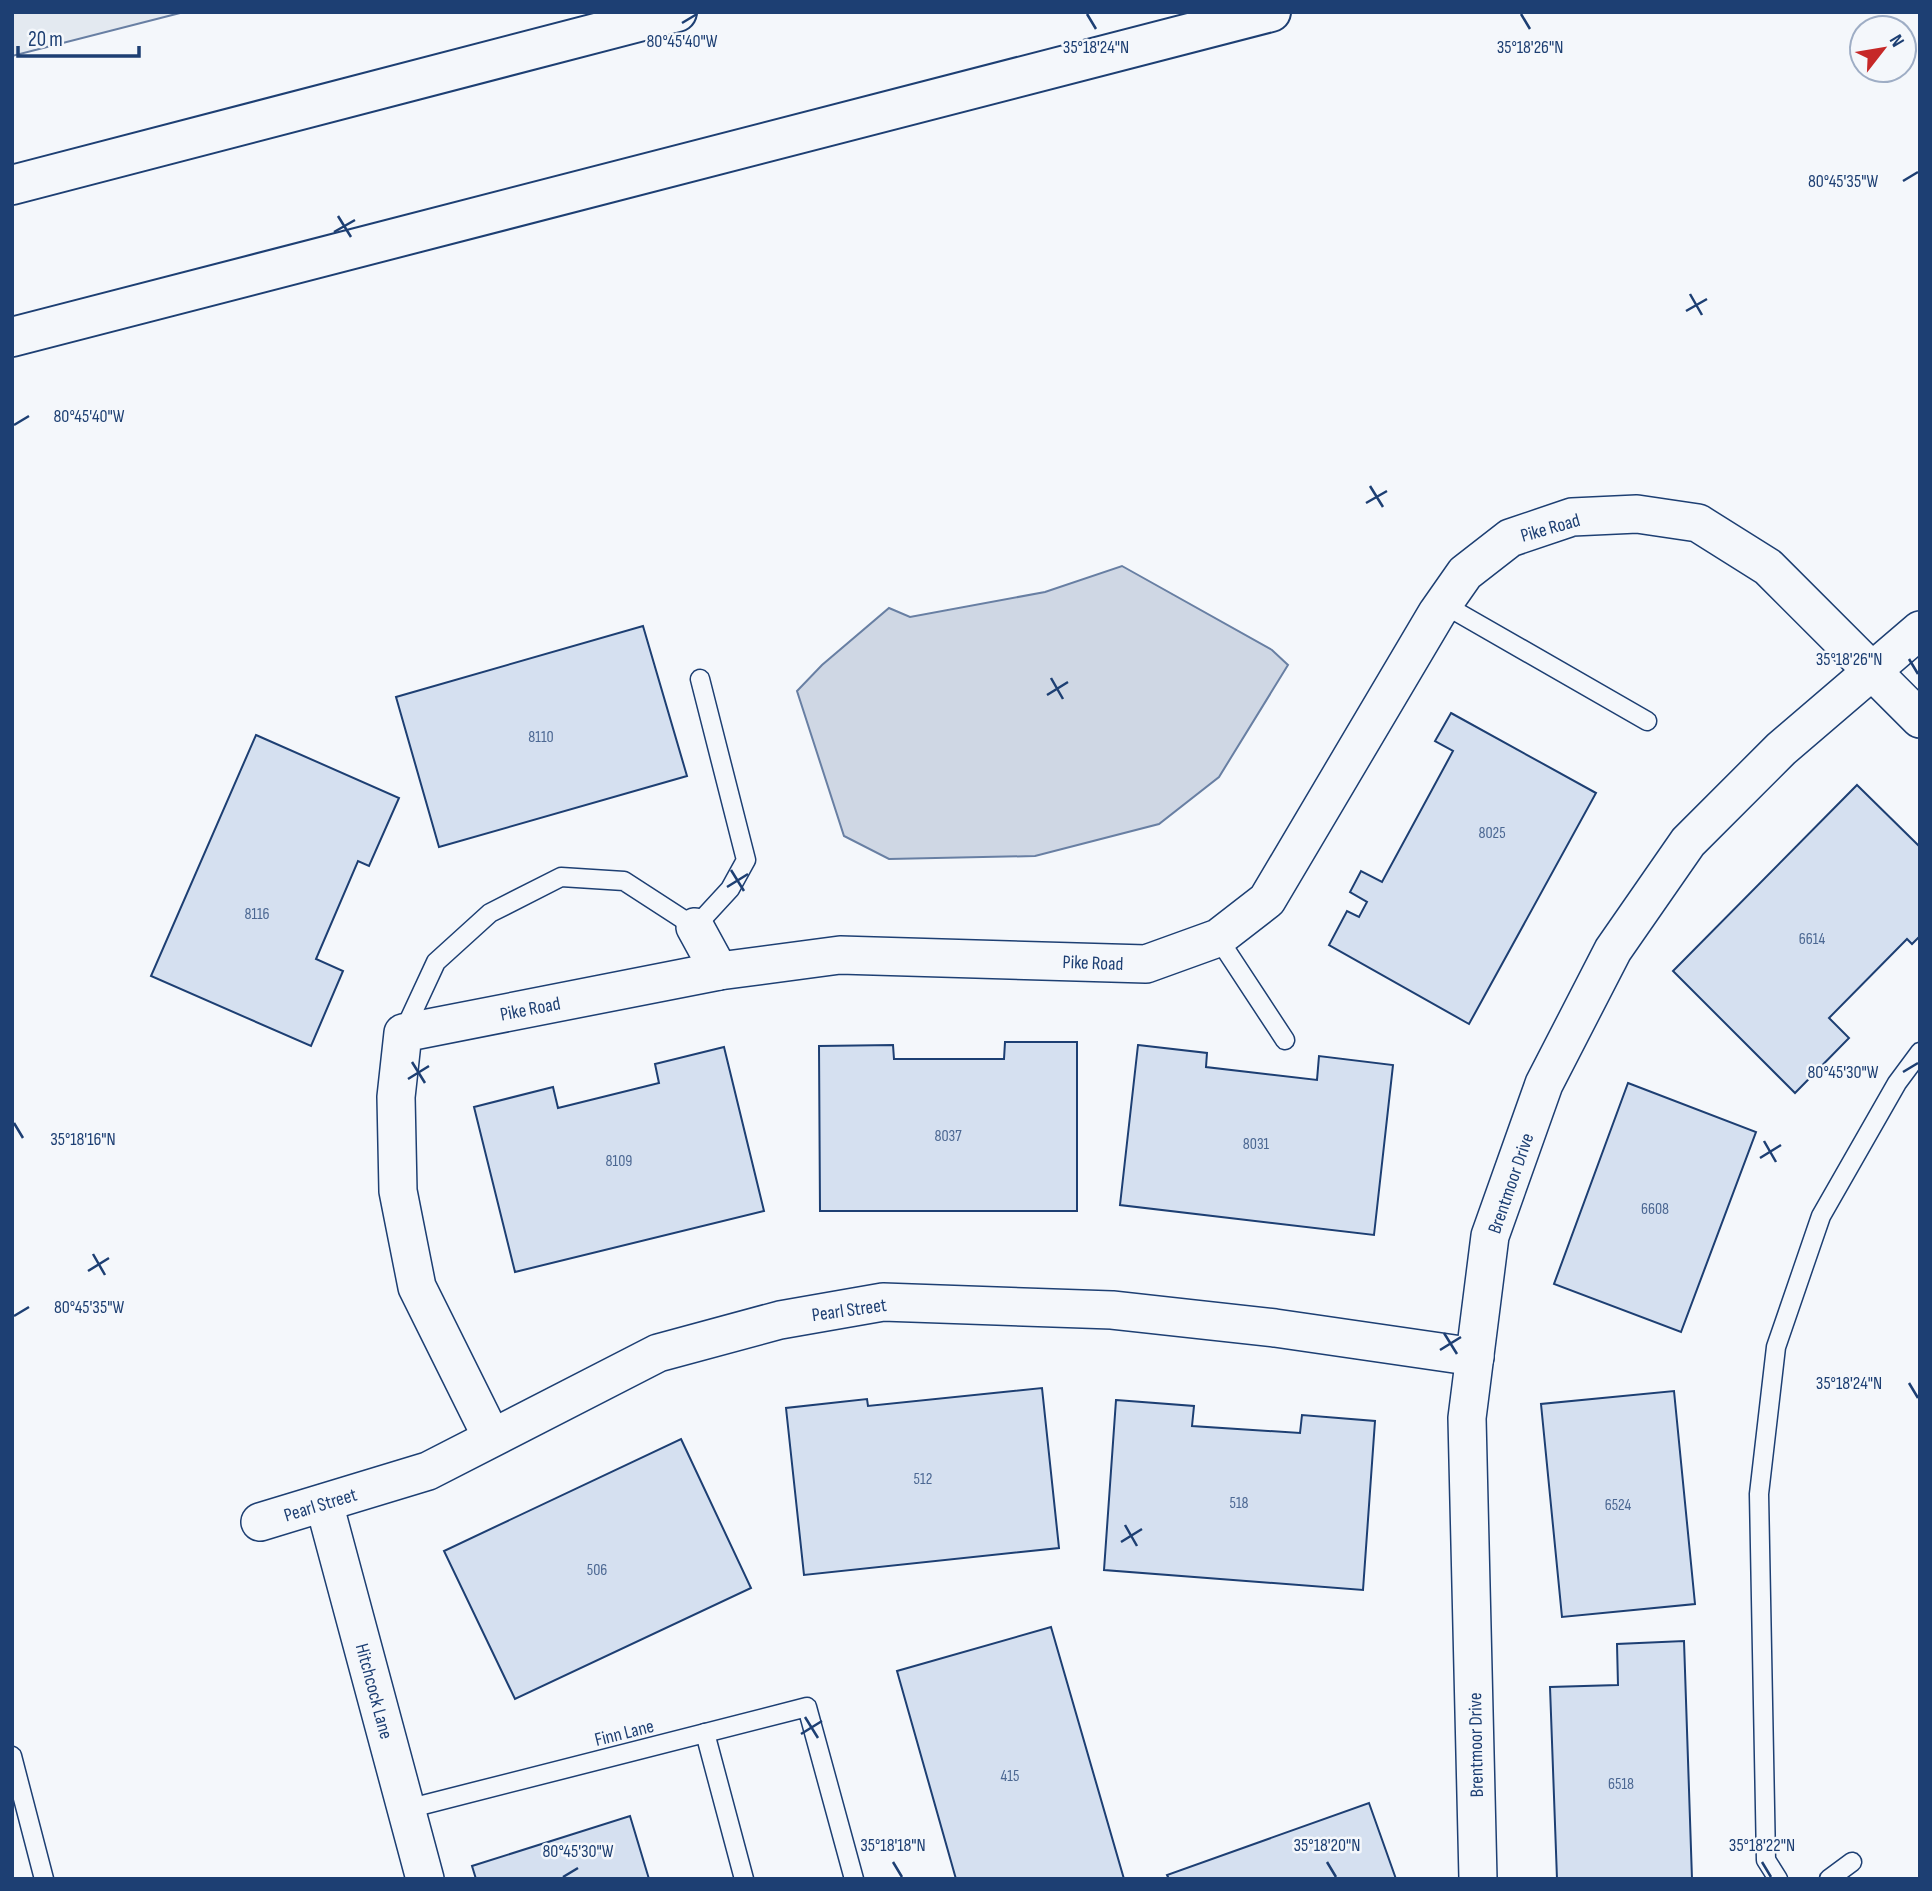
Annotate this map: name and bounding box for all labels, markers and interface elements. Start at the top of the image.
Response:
scale bar [18,14,138,58]
north arrow [1848,14,1918,84]
text: 20 m [28,27,63,52]
text: 80°45'40"W [646,31,718,52]
text: N [1884,31,1909,51]
text: 35°18'24"N [1063,37,1129,58]
text: 35°18'26"N [1497,37,1563,58]
text: 80°45'35"W [1808,171,1878,192]
text: 80°45'40"W [53,406,125,427]
street label: Pike Road [1518,509,1583,548]
text: 35°18'26"N [1816,649,1882,670]
house number: 8110 [528,728,554,747]
house number: 8025 [1478,824,1506,843]
house number: 8116 [244,905,270,924]
house number: 6614 [1799,930,1825,949]
street label: Pike Road [1062,951,1124,976]
street label: Pike Road [498,992,562,1027]
text: 80°45'30"W [1807,1062,1879,1083]
house number: 8037 [934,1127,962,1146]
text: 35°18'16"N [50,1129,116,1150]
street label: Brentmoor Drive [1483,1130,1539,1237]
house number: 8031 [1243,1135,1270,1154]
house number: 8109 [606,1152,632,1171]
house number: 6608 [1641,1200,1669,1219]
street label: Pearl Street [810,1294,888,1327]
text: 80°45'35"W [54,1297,124,1318]
text: 35°18'24"N [1816,1373,1882,1394]
house number: 512 [914,1470,932,1489]
street label: Pearl Street [281,1483,360,1527]
house number: 518 [1229,1494,1249,1513]
house number: 6524 [1605,1496,1632,1515]
house number: 506 [587,1561,607,1580]
street label: Hitchcock Lane [350,1641,397,1742]
street label: Brentmoor Drive [1464,1692,1489,1798]
street label: Finn Lane [592,1715,656,1752]
house number: 415 [1001,1767,1019,1786]
house number: 6518 [1608,1775,1634,1794]
text: 35°18'18"N [860,1835,926,1856]
text: 35°18'20"N [1294,1835,1360,1856]
text: 35°18'22"N [1729,1835,1795,1856]
text: 80°45'30"W [542,1841,614,1862]

